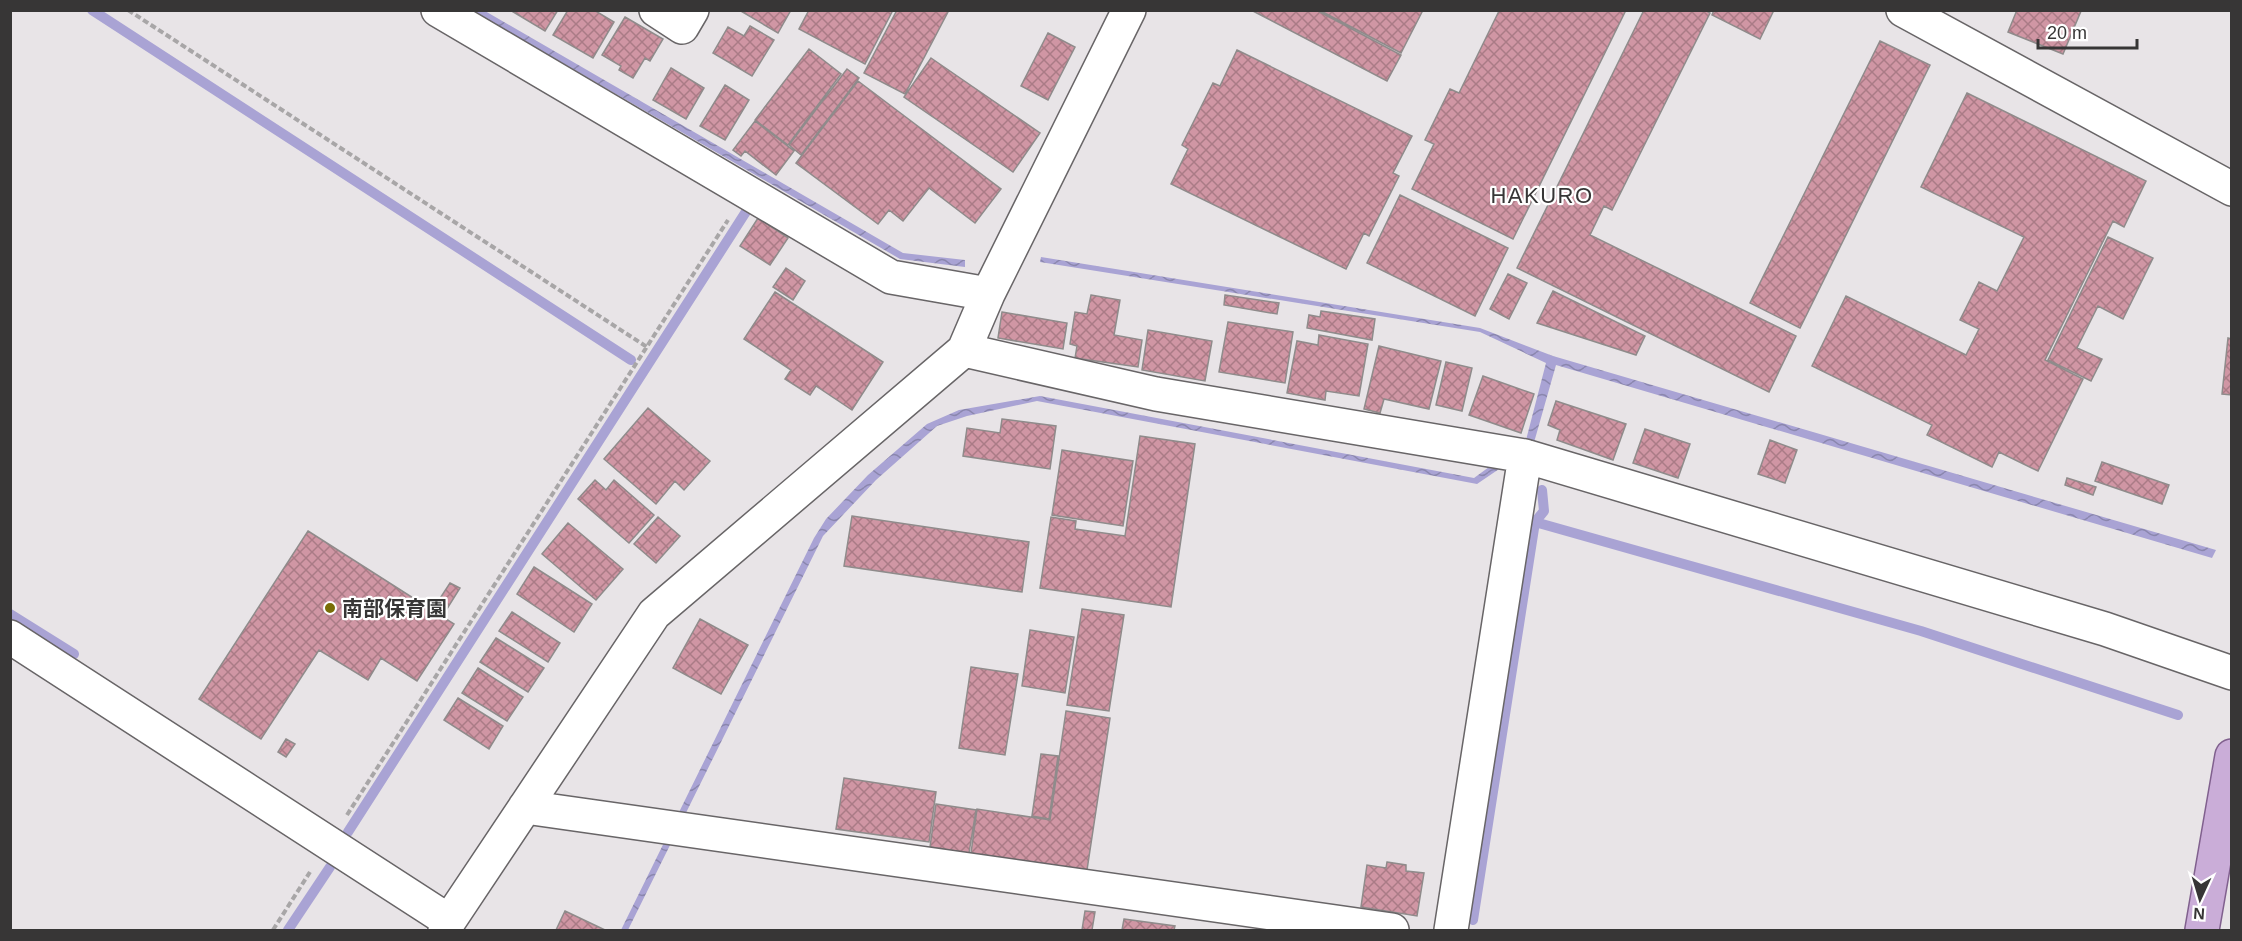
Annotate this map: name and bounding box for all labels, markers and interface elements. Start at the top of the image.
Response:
scale bar [2038,12,2137,50]
text: 20 m [2047,23,2087,43]
district label: HAKURO [1490,183,1594,208]
place label: 南部保育園 [342,597,447,620]
marker: 南部保育園 [323,601,337,615]
north arrow [2170,869,2230,929]
text: N [2193,905,2205,922]

